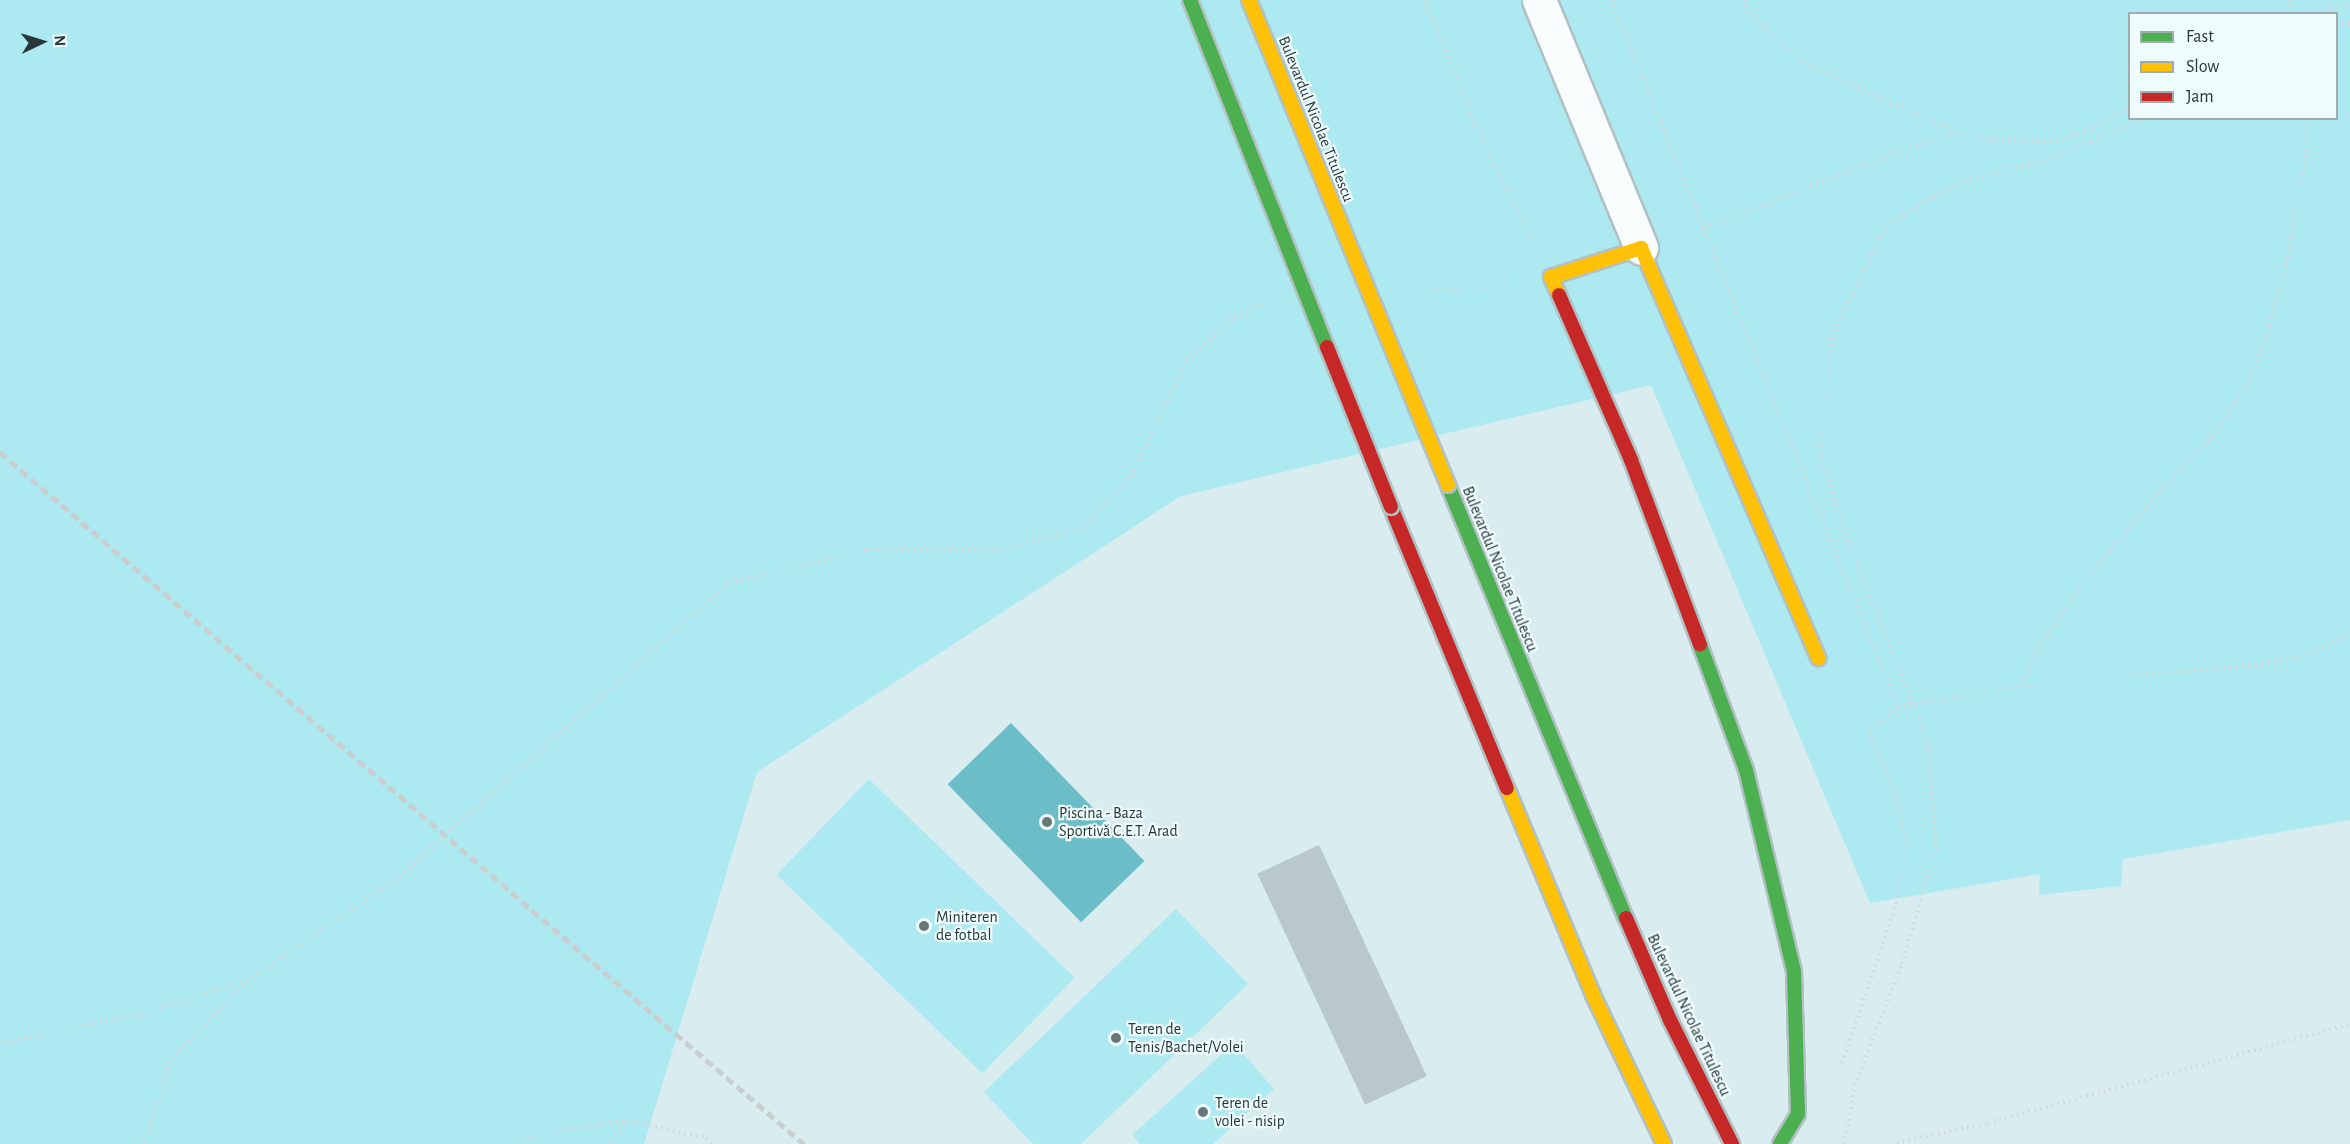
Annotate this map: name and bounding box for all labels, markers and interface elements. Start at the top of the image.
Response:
north arrow [12,12,72,72]
legend [2128,12,2338,120]
text: Fast [2186,28,2214,46]
street label: Bulevardul Nicolae Titulescu [1274,33,1358,205]
text: N [52,35,68,47]
text: Slow [2186,58,2219,76]
text: Jam [2186,88,2214,106]
street label: Bulevardul Nicolae Titulescu [1458,483,1542,655]
place label: Piscina - Baza Sportivă C.E.T. Arad [1059,803,1178,841]
marker: Piscina - Baza Sportivă C.E.T. Arad [1040,815,1054,829]
place label: Miniteren de fotbal [936,907,998,945]
marker: Miniteren de fotbal [917,919,931,933]
street label: Bulevardul Nicolae Titulescu [1643,931,1735,1099]
place label: Teren de Tenis/Bachet/Volei [1128,1019,1244,1057]
marker: Teren de Tenis/Bachet/Volei [1109,1031,1123,1045]
place label: Teren de volei - nisip [1215,1093,1285,1131]
marker: Teren de volei - nisip [1196,1105,1210,1119]

